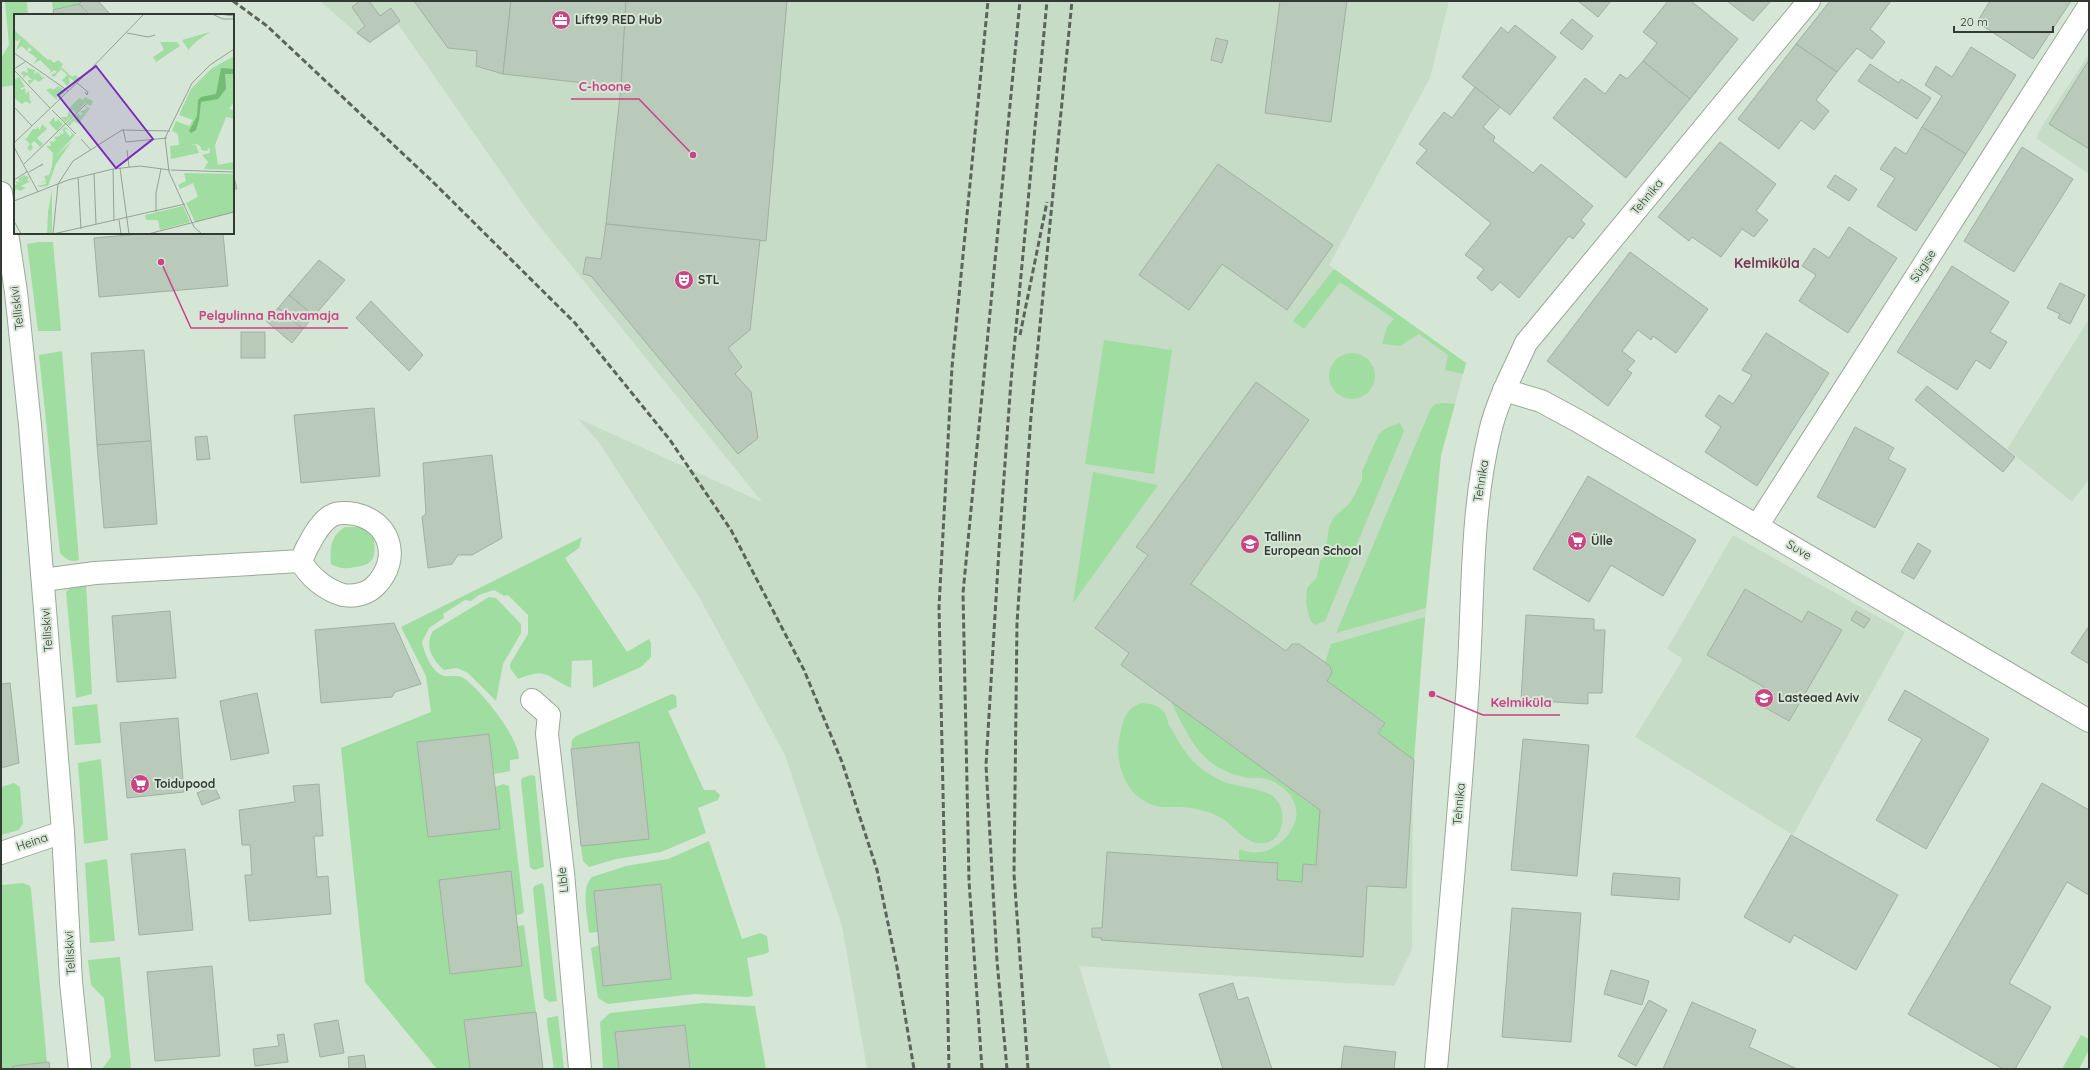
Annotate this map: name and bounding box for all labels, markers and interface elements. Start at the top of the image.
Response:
scale bar [1954,8,2053,34]
office icon: Lift99 RED Hub [550,9,572,31]
place label: Lift99 RED Hub [575,12,662,27]
inset map [14,14,234,234]
text: 20 m [1960,14,1988,29]
callout: C-hoone [571,74,639,99]
text: C-hoone [579,78,632,94]
street label: Tehnika [1627,176,1666,218]
street label: Sügise [1907,246,1939,285]
district label: Kelmiküla [1734,254,1800,272]
theatre icon: STL [673,269,695,291]
place label: STL [698,272,720,287]
street label: Telliskivi [6,285,27,331]
callout: Pelgulinna Rahvamaja [191,303,348,328]
text: Pelgulinna Rahvamaja [199,307,339,323]
street label: Tehnika [1470,459,1491,503]
place label: Tallinn European School [1264,529,1362,558]
supermarket icon: Ülle [1566,530,1588,552]
school or university icon: Tallinn European School [1239,533,1261,555]
place label: Ülle [1591,533,1613,548]
street label: Suve [1784,536,1815,563]
street label: Telliskivi [37,607,56,653]
school or university icon: Lasteaed Aviv [1753,687,1775,709]
callout: Kelmiküla [1483,690,1560,715]
place label: Lasteaed Aviv [1778,690,1859,705]
text: Kelmiküla [1490,694,1552,710]
supermarket icon: Toidupood [129,773,151,795]
place label: Toidupood [154,776,215,791]
street label: Tehnika [1449,782,1468,826]
street label: Heina [14,829,50,854]
street label: Lible [554,866,571,894]
street label: Telliskivi [61,931,78,975]

